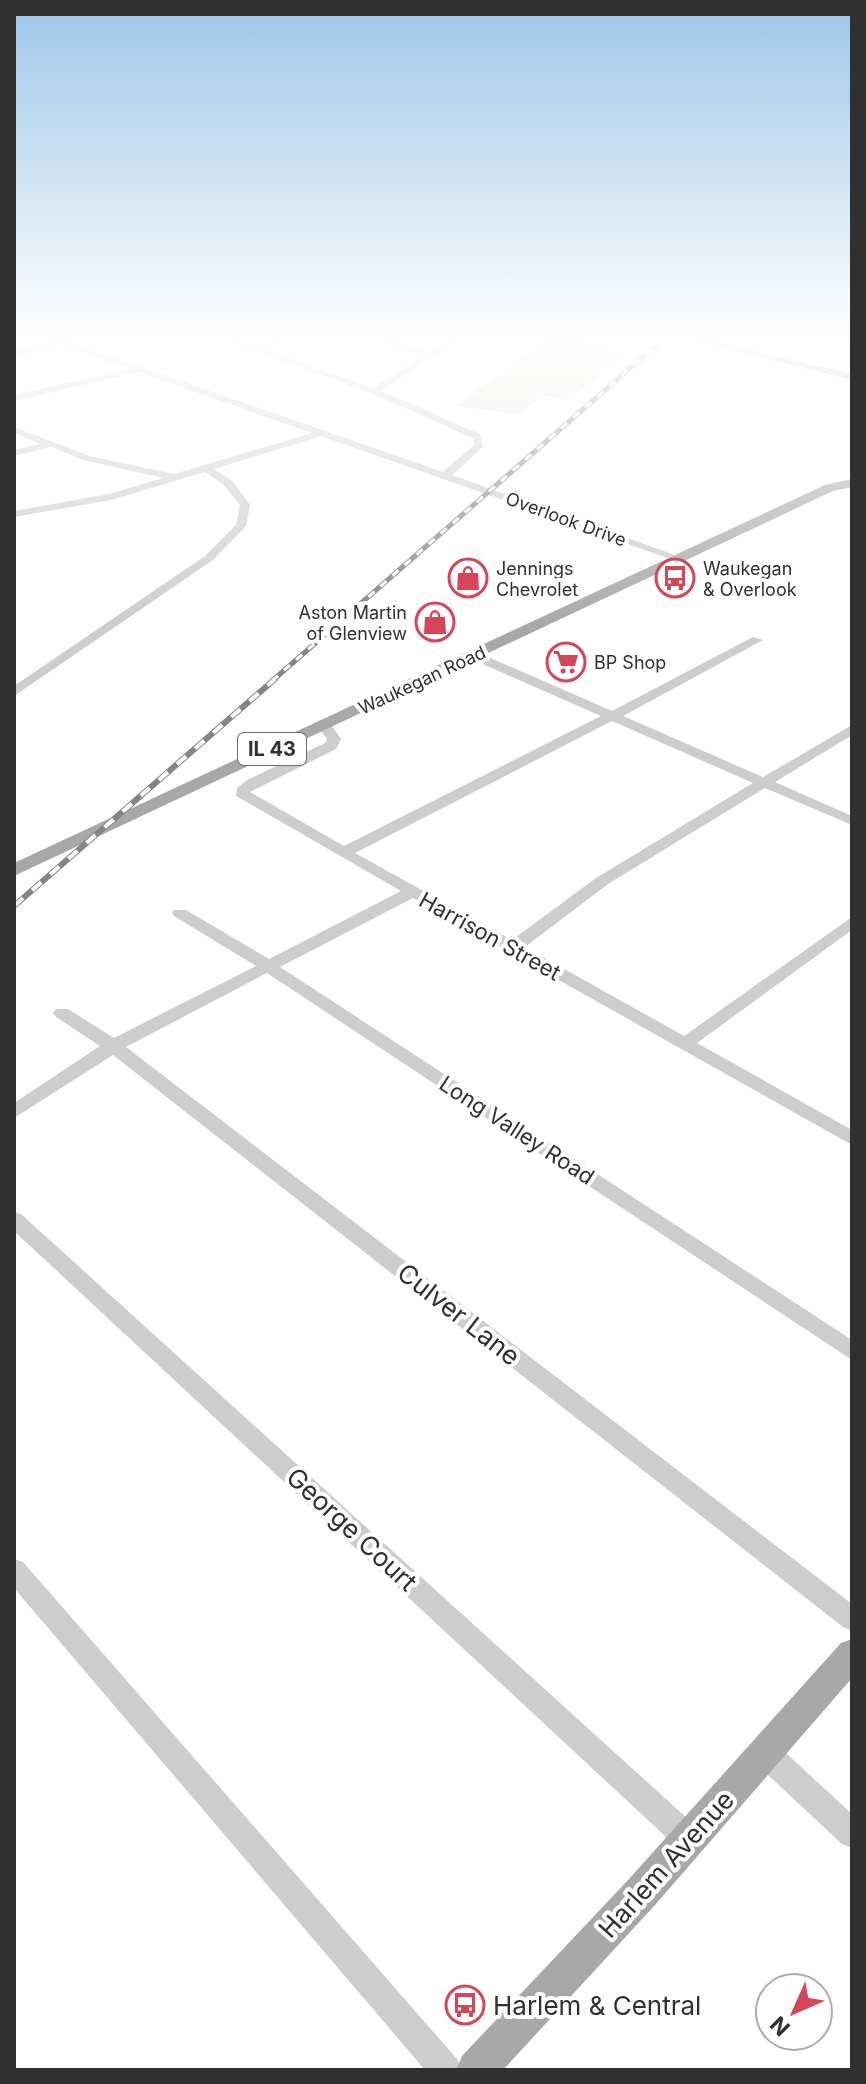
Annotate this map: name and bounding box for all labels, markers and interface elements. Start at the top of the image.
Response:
street label: Overlook Drive [503,487,629,551]
shop icon: Jennings Chevrolet [447,557,489,599]
bus stop icon: Waukegan & Overlook [654,557,696,599]
place label: Jennings Chevrolet [496,558,578,600]
place label: Waukegan & Overlook [703,558,797,600]
shop icon: Aston Martin of Glenview [414,601,456,643]
place label: Aston Martin of Glenview [299,602,407,644]
street label: Waukegan Road [355,641,489,719]
supermarket icon: BP Shop [545,641,587,683]
place label: BP Shop [594,652,666,673]
road number: IL 43 [238,733,306,765]
street label: Harrison Street [415,886,565,986]
street label: Long Valley Road [435,1070,599,1190]
street label: Culver Lane [392,1257,526,1371]
street label: George Court [281,1461,423,1597]
street label: Harlem Avenue [592,1784,740,1944]
north arrow [754,1972,834,2052]
bus stop icon: Harlem & Central [444,1984,486,2026]
place label: Harlem & Central [493,1990,701,2021]
text: N [765,2011,795,2041]

